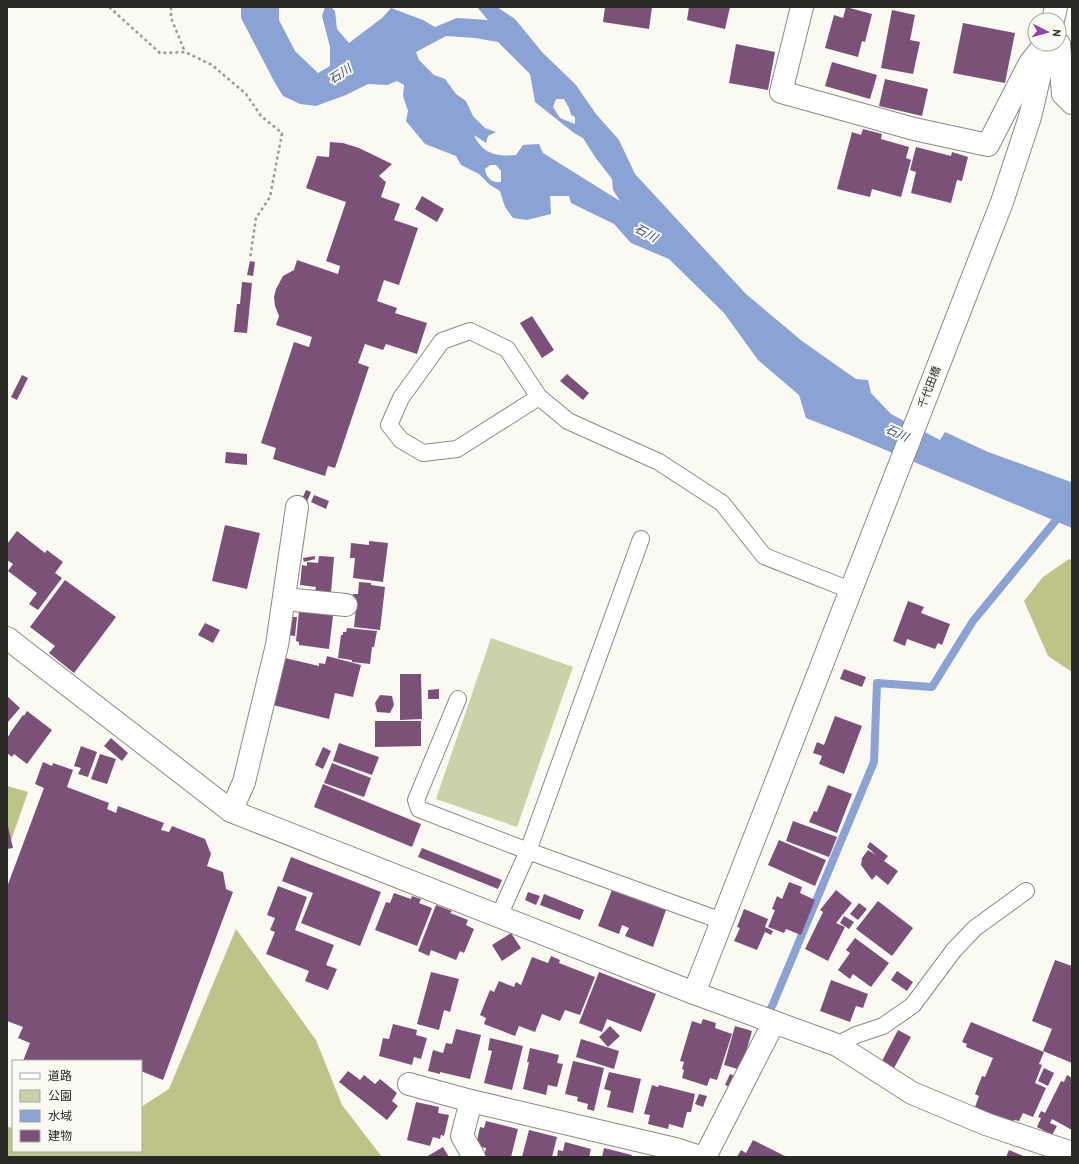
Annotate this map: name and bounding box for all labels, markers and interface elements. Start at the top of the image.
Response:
north arrow [1027,12,1067,52]
text: N [1050,29,1064,37]
water label: 石川 [326,60,356,86]
water label: 石川 [632,220,662,246]
street label: 千代田橋 [915,364,943,410]
water label: 石川 [883,421,913,445]
legend [12,1060,142,1152]
text: 道路 [48,1068,72,1083]
text: 公園 [48,1088,72,1103]
text: 水域 [48,1108,72,1123]
text: 建物 [48,1128,72,1143]

